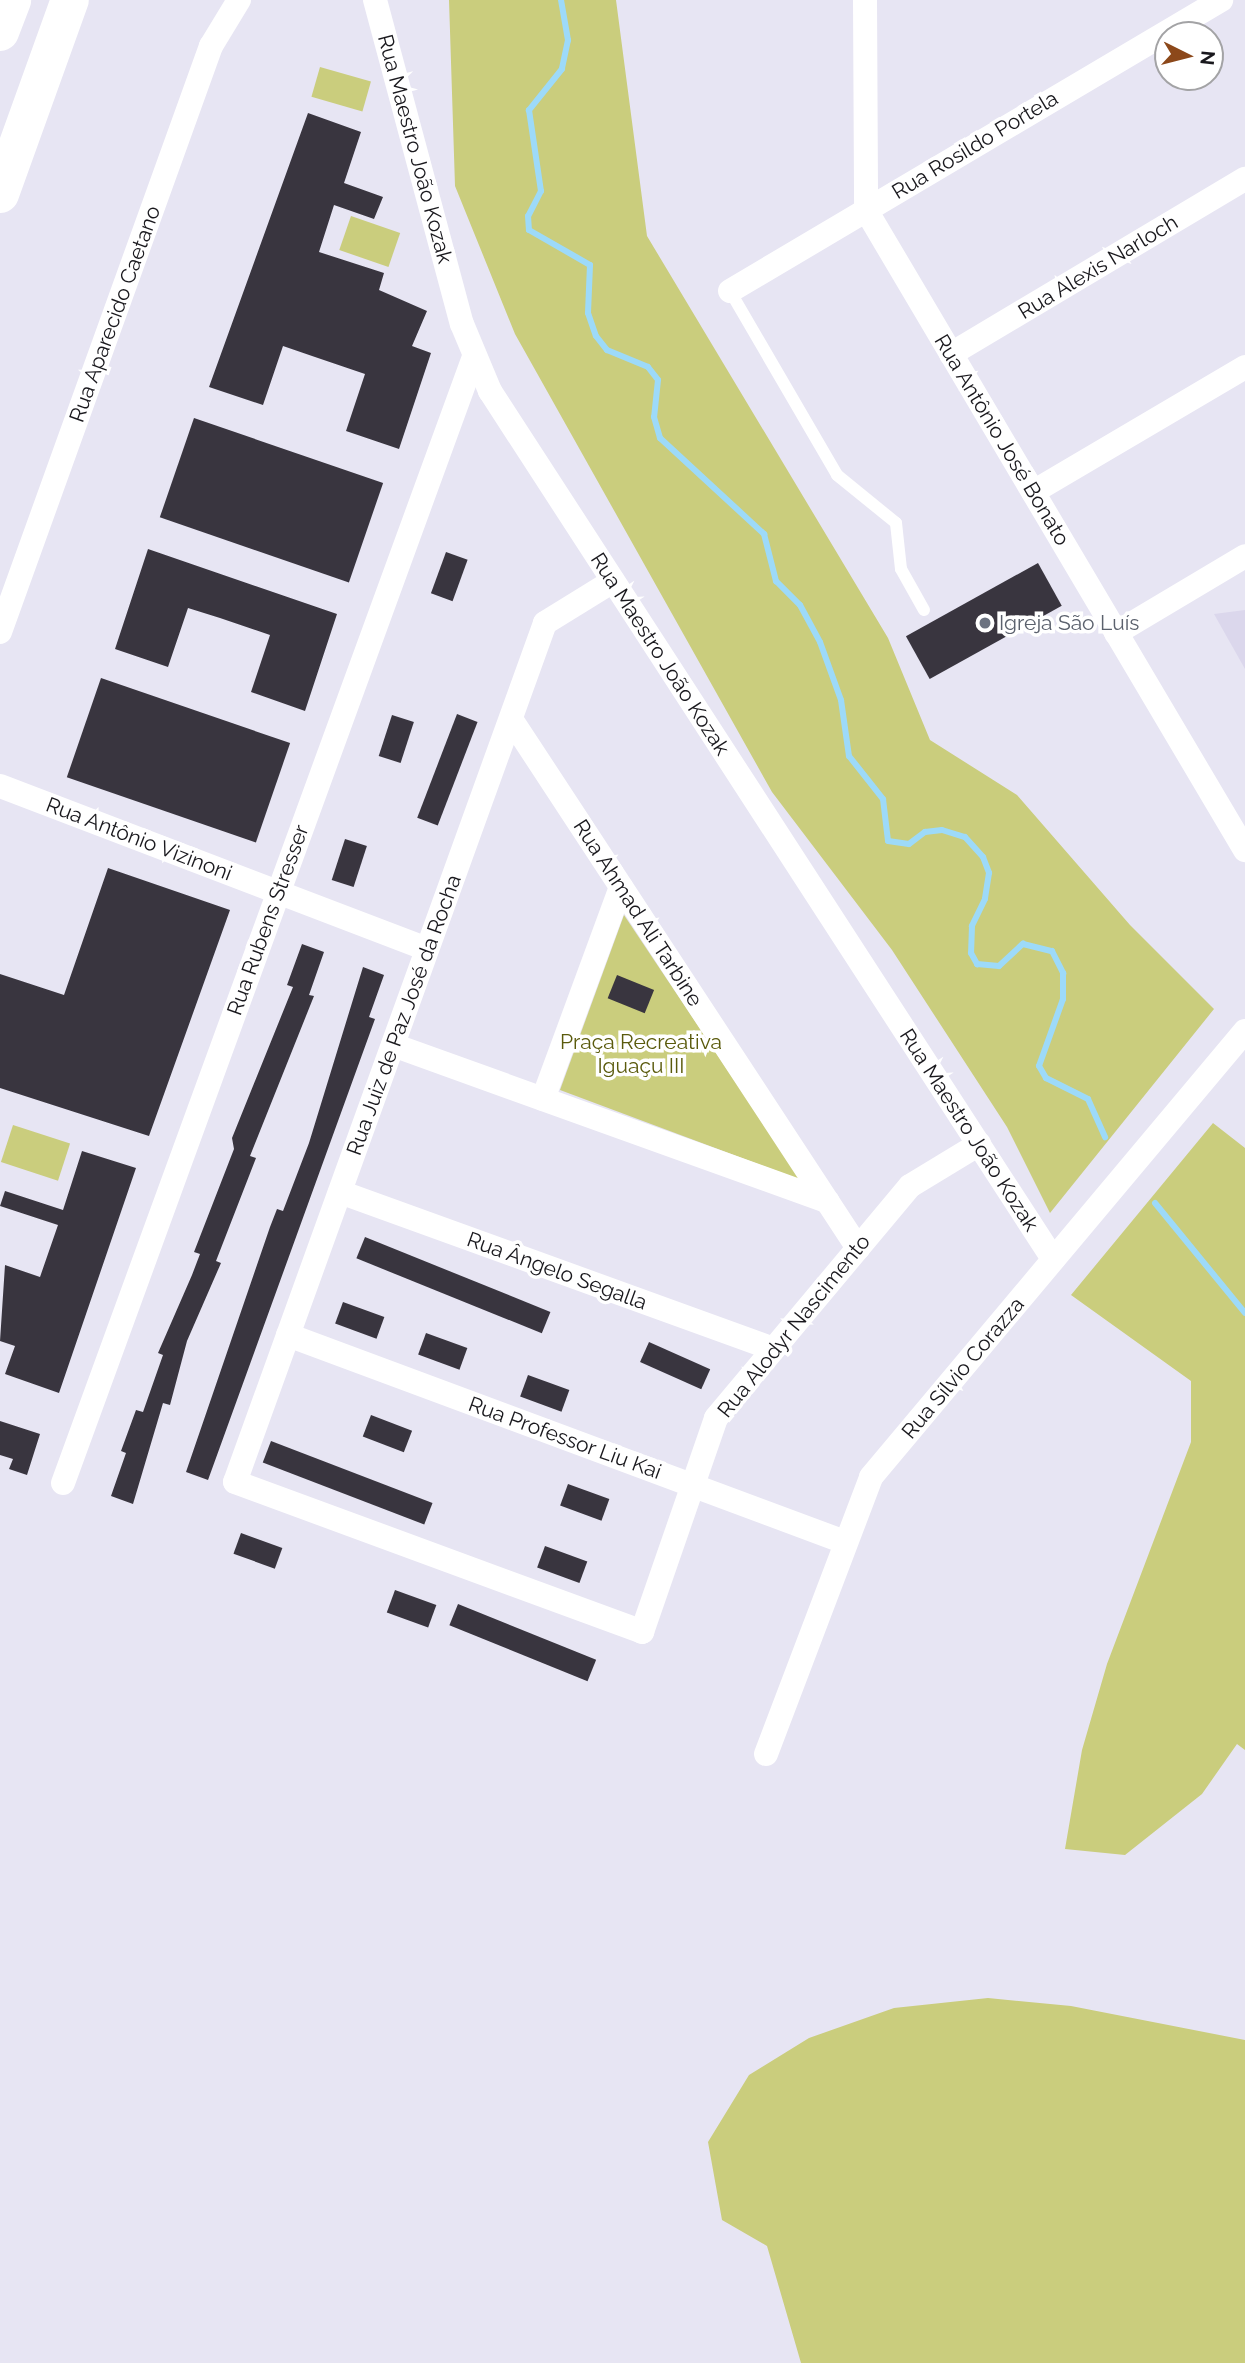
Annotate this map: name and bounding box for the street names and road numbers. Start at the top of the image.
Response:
street label: Rua Maestro João Kozak [372,31,458,267]
street label: Rua Rosildo Portela [887,86,1063,204]
street label: Rua Aparecido Caetano [64,202,166,426]
street label: Rua Alexis Narloch [1013,209,1183,325]
street label: Rua Antônio José Bonato [929,329,1075,551]
street label: Rua Maestro João Kozak [585,548,735,760]
street label: Rua Antônio Vizinoni [42,792,236,886]
street label: Rua Ahmad Ali Tarbine [568,814,708,1012]
street label: Rua Rubens Stresser [222,821,314,1019]
street label: Rua Juiz de Paz José da Rocha [341,871,467,1159]
street label: Rua Maestro João Kozak [894,1024,1044,1236]
street label: Rua Ângelo Segalla [463,1227,651,1315]
street label: Rua Alodyr Nascimento [712,1229,876,1423]
street label: Rua Sílvio Corazza [896,1292,1030,1444]
street label: Rua Professor Liu Kai [465,1391,665,1485]

